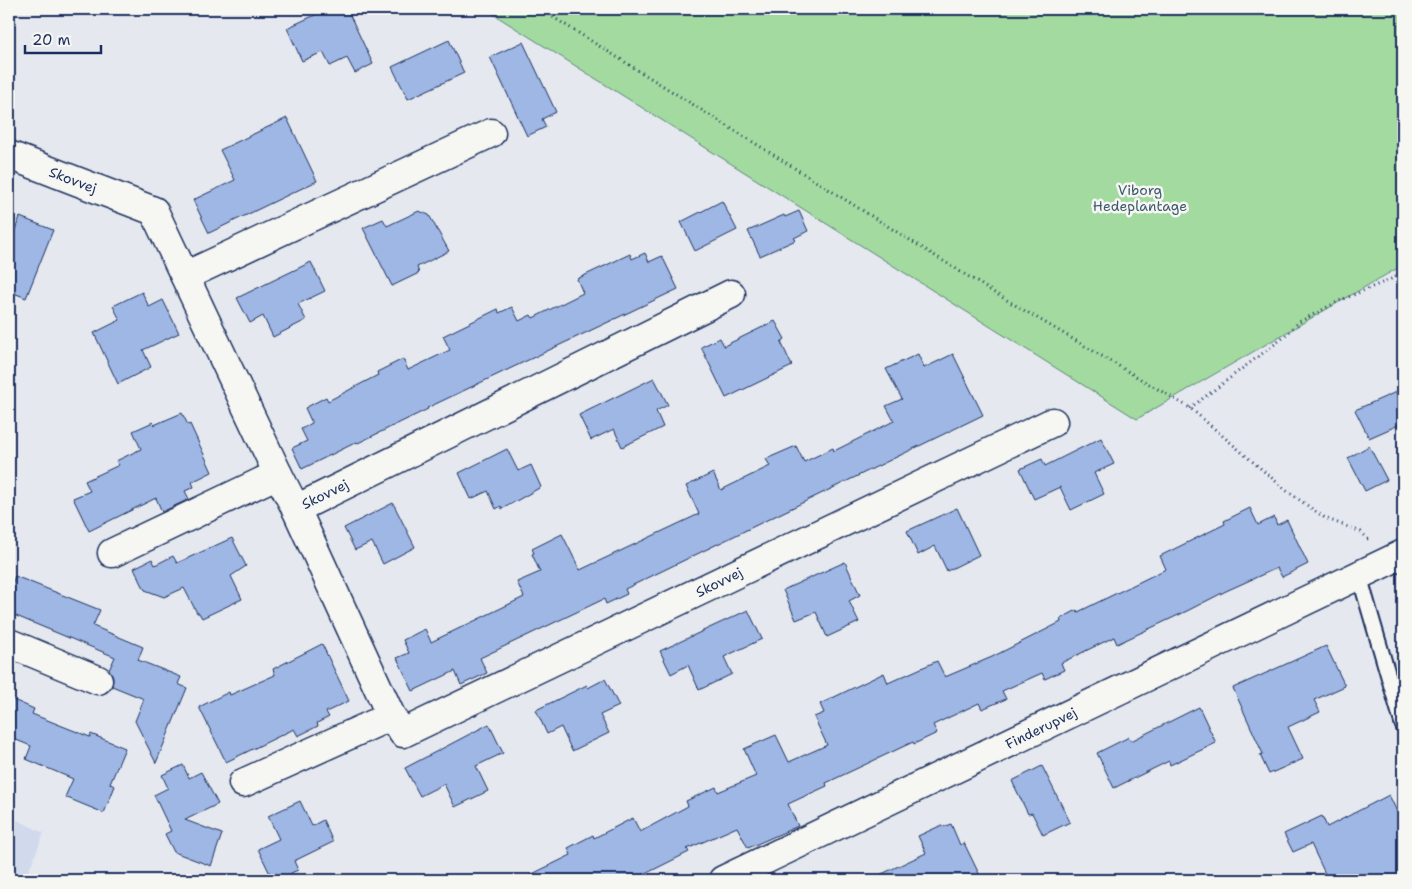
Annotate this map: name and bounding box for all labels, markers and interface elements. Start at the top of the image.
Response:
scale bar [25,22,101,54]
text: 20 m [32,30,71,50]
street label: Skovvej [46,163,100,197]
park label: Viborg Hedeplantage [1093,181,1187,215]
street label: Skovvej [299,475,351,513]
street label: Skovvej [693,563,745,601]
street label: Finderupvej [1002,703,1080,753]

